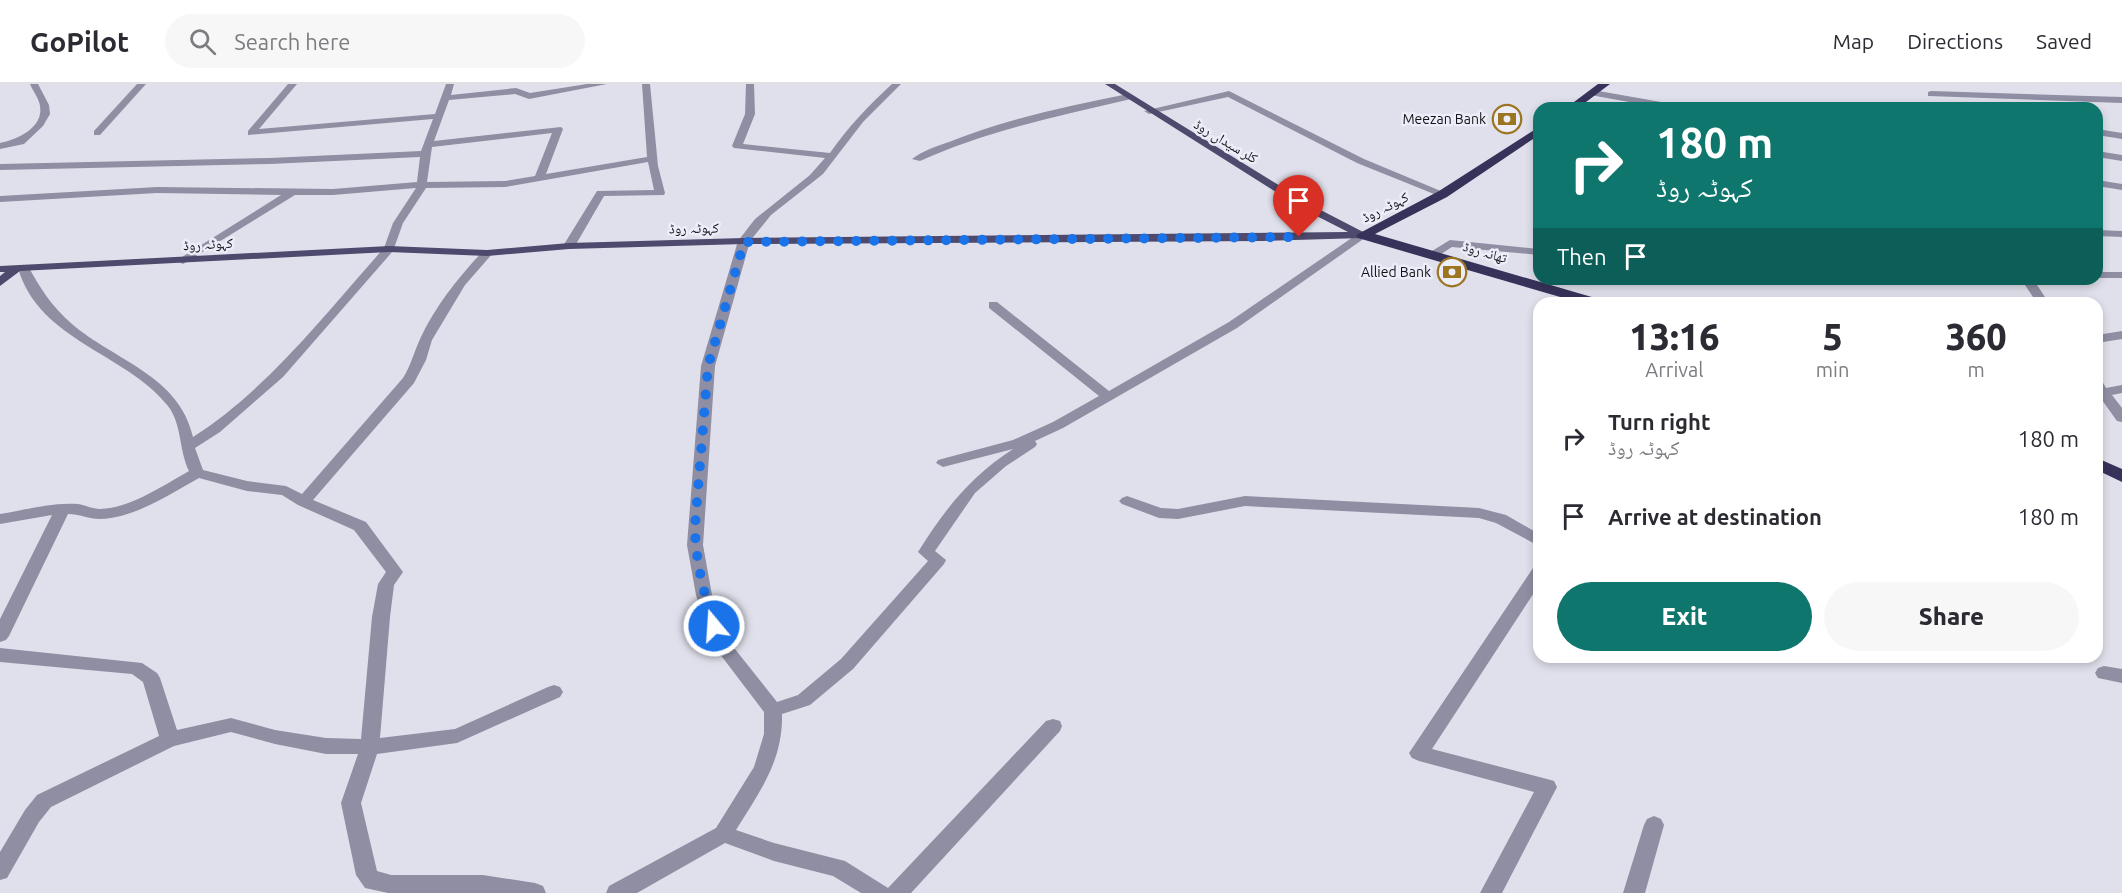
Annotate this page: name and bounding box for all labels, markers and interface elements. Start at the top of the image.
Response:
search box [165,14,585,68]
icon: search [186,25,219,58]
text: GoPilot [30,26,129,57]
text: Search here [234,29,350,54]
text: Map [1833,29,1874,53]
text: Directions [1907,29,2003,53]
text: Saved [2036,29,2092,53]
bank icon: Meezan Bank [1491,103,1523,135]
place label: Meezan Bank [1402,111,1486,127]
street label: کلر سیداں روڈ [1191,116,1261,167]
text: 180 m [1656,119,1773,166]
icon: right [1557,126,1635,204]
text: کہوٹہ روڈ [1656,172,1753,202]
pin [1273,175,1324,237]
icon: arrive [1282,184,1315,217]
street label: کہوٹہ روڈ [1359,188,1412,226]
street label: کہوٹہ روڈ [669,220,719,237]
street label: کہوٹہ روڈ [183,235,234,254]
street label: تھانہ روڈ [1461,238,1509,267]
icon: arrive [1619,240,1652,273]
text: Then [1557,244,1607,269]
bank icon: Allied Bank [1436,256,1468,288]
place label: Allied Bank [1361,264,1431,280]
text: 13:16 [1629,316,1719,357]
text: 5 [1822,316,1843,357]
text: 360 [1946,316,2007,357]
text: Arrival [1645,358,1704,381]
text: min [1816,358,1849,381]
text: m [1968,358,1985,381]
text: Turn right [1608,409,1710,434]
icon: right [1557,422,1590,455]
text: 180 m [2018,426,2079,451]
text: کہوٹہ روڈ [1608,436,1680,459]
icon: arrive [1557,500,1590,533]
text: Arrive at destination [1608,504,1822,529]
text: 180 m [2018,504,2079,529]
button: Exit [1557,582,1812,651]
button: Share [1824,582,2079,651]
position arrow [682,594,746,658]

